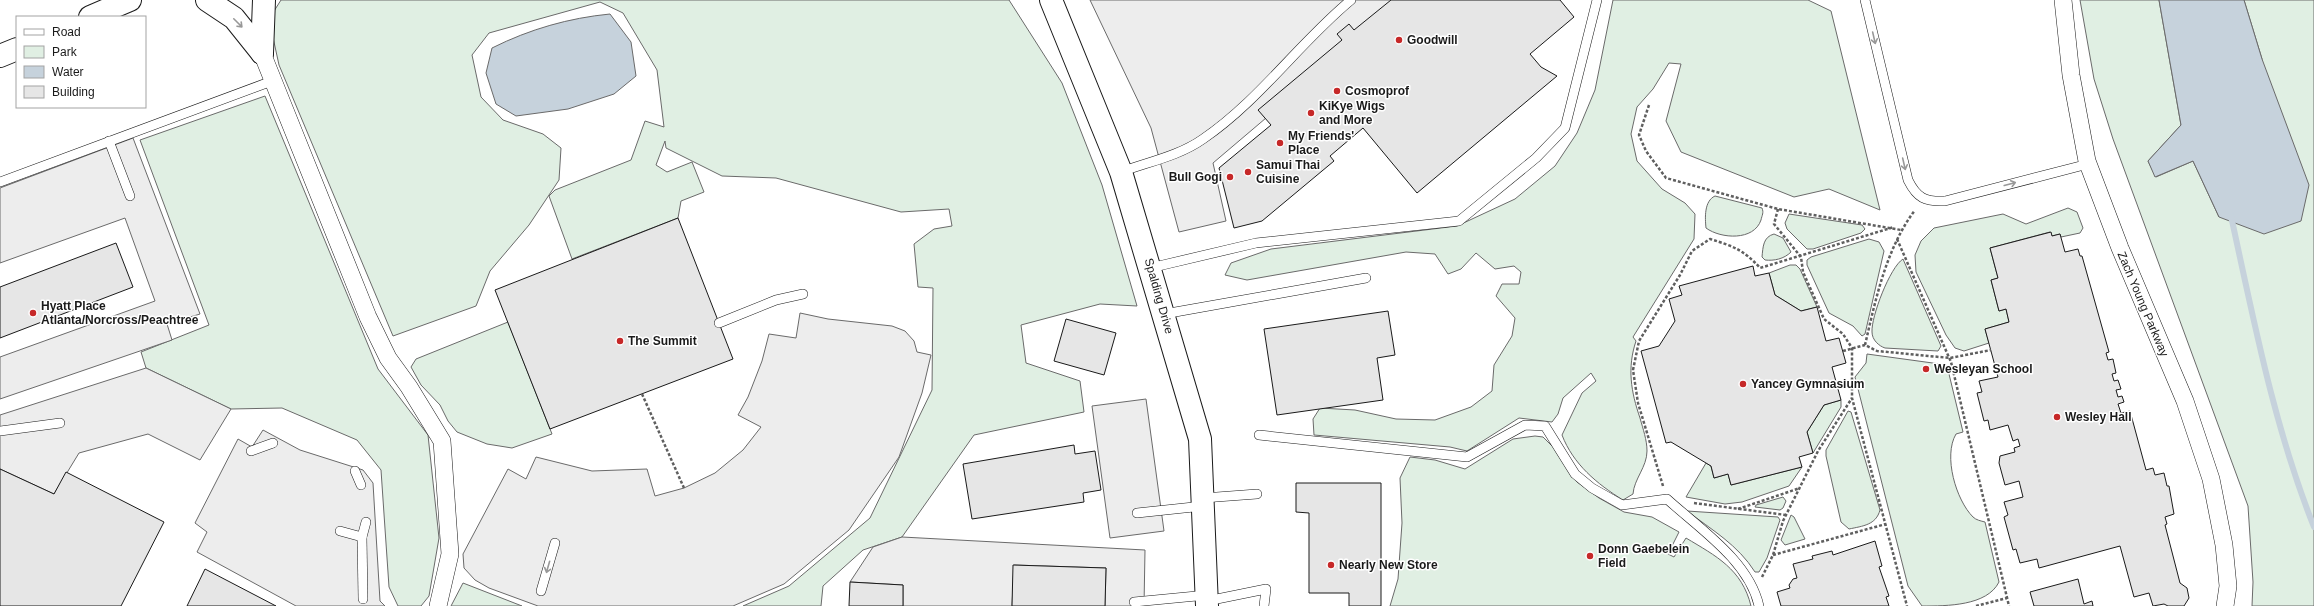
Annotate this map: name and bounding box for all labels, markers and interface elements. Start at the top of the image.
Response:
legend [16,16,146,108]
one-way arrow [233,18,243,28]
text: Road [52,25,81,39]
one-way arrow [1871,31,1879,44]
place label: Goodwill [1407,33,1458,47]
marker: Goodwill [1394,35,1404,45]
text: Park [52,45,78,59]
text: Water [52,65,84,79]
place label: Cosmoprof [1345,84,1410,98]
text: Building [52,85,95,99]
marker: Cosmoprof [1332,86,1342,96]
place label: KiKye Wigs and More [1319,99,1385,127]
marker: KiKye Wigs and More [1306,108,1316,118]
place label: My Friends' Place [1288,129,1354,157]
marker: My Friends' Place [1275,138,1285,148]
place label: Samui Thai Cuisine [1256,158,1320,186]
one-way arrow [1901,158,1909,171]
marker: Samui Thai Cuisine [1243,167,1253,177]
place label: Bull Gogi [1169,170,1222,184]
marker: Bull Gogi [1225,172,1235,182]
one-way arrow [2003,180,2016,187]
street label: Zach Young Parkway [2115,249,2171,359]
street label: Spalding Drive [1142,257,1177,336]
place label: Hyatt Place Atlanta/Norcross/Peachtree [41,299,199,327]
marker: Hyatt Place Atlanta/Norcross/Peachtree [28,308,38,318]
place label: The Summit [628,334,697,348]
marker: The Summit [615,336,625,346]
place label: Wesleyan School [1934,362,2032,376]
marker: Wesleyan School [1921,364,1931,374]
place label: Yancey Gymnasium [1751,377,1864,391]
marker: Yancey Gymnasium [1738,379,1748,389]
place label: Wesley Hall [2065,410,2131,424]
marker: Wesley Hall [2052,412,2062,422]
place label: Donn Gaebelein Field [1598,542,1689,570]
marker: Donn Gaebelein Field [1585,551,1595,561]
place label: Nearly New Store [1339,558,1438,572]
one-way arrow [544,560,551,573]
marker: Nearly New Store [1326,560,1336,570]

